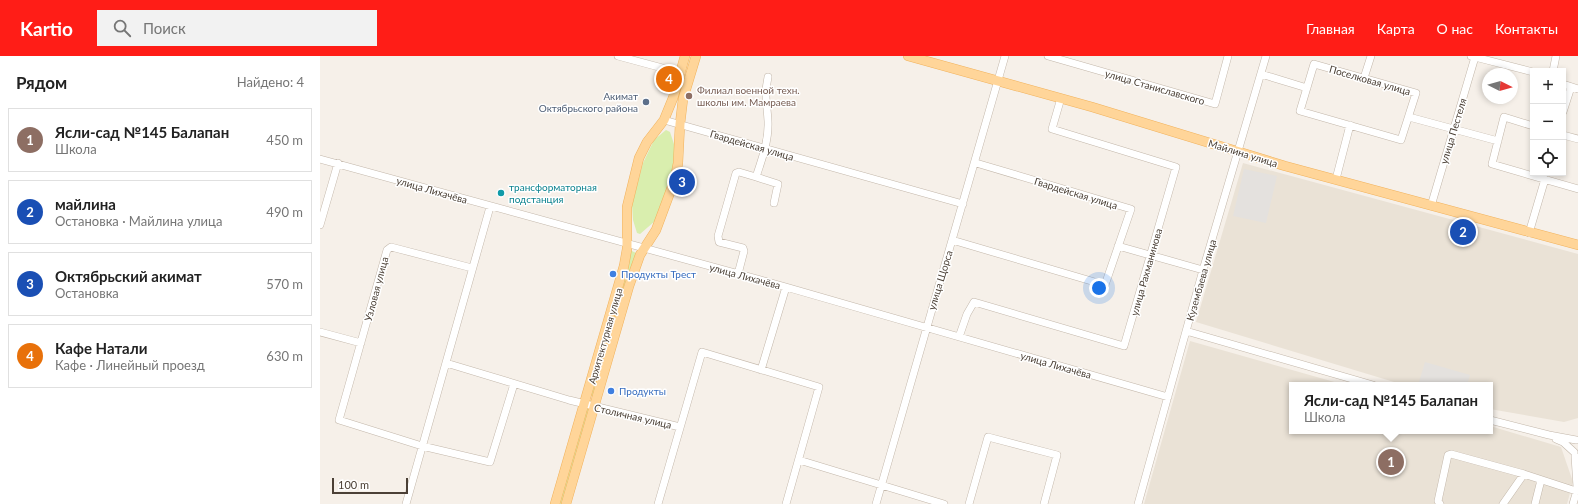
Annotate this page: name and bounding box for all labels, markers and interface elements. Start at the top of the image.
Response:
search box [97,10,377,46]
text: Kartio [20,17,73,40]
icon: search [111,17,133,39]
text: Поиск [143,19,186,37]
text: Главная [1306,20,1355,37]
text: Карта [1377,20,1415,37]
text: О нас [1437,20,1473,37]
text: Контакты [1495,20,1558,37]
street label: Поселковая улица [1328,63,1412,97]
pin: 4 [656,64,682,94]
street label: улица Станиславского [1104,67,1207,107]
north arrow [1482,68,1518,104]
map controls [1530,68,1566,176]
button: + [1530,68,1566,104]
text: Рядом [16,72,67,93]
text: Найдено: 4 [237,74,304,90]
place label: Филиал военной техн. школы им. Мамраева [697,84,800,108]
place label: Акимат Октябрьского района [539,90,638,114]
marker: Филиал военной техн. школы им. Мамраева [684,91,694,101]
marker: Акимат Октябрьского района [641,97,651,107]
street label: улица Пестеля [1437,97,1469,165]
button: − [1530,104,1566,140]
text: Ясли-сад №145 Балапан [55,123,229,141]
street label: Гвардейская улица [709,127,795,163]
text: 1 [26,132,34,148]
text: 450 m [266,132,303,148]
street label: Майлина улица [1207,137,1279,169]
button: locate [1530,140,1566,176]
text: Школа [55,141,97,157]
pin: 3 [669,167,695,197]
street label: улица Лихачёва [395,174,469,206]
street label: Гвардейская улица [1033,175,1119,211]
place label: трансформаторная подстанция [509,181,597,205]
marker: трансформаторная подстанция [496,188,506,198]
text: майлина [55,195,116,213]
text: 2 [26,204,34,220]
text: 490 m [266,204,303,220]
text: Остановка · Майлина улица [55,213,222,229]
pin: 2 [1450,217,1476,247]
street label: улица Рахманинова [1128,227,1164,317]
street label: Кузембаева улица [1184,238,1218,322]
street label: улица Щорса [925,249,955,311]
street label: Узловая улица [362,255,390,323]
street label: улица Лихачёва [708,261,782,291]
text: Октябрьский акимат [55,267,202,285]
place label: Продукты Трест [621,268,696,280]
marker: Продукты Трест [608,269,618,279]
text: 3 [26,276,34,292]
text: 570 m [266,276,303,292]
your location [1089,278,1109,298]
text: Остановка [55,285,119,301]
street label: Архитектурная улица [586,287,624,385]
text: Кафе Натали [55,339,147,357]
text: 4 [26,348,34,364]
text: 630 m [266,348,303,364]
street label: улица Лихачёва [1019,349,1093,381]
text: Кафе · Линейный проезд [55,357,205,373]
popup [1289,382,1493,434]
place label: Продукты [619,385,666,397]
marker: Продукты [606,386,616,396]
text: Ясли-сад №145 Балапан [1304,391,1478,409]
street label: Столичная улица [593,401,673,431]
text: Школа [1304,409,1346,425]
pin: 1 [1378,447,1404,477]
scale bar [332,476,408,495]
text: 100 m [338,478,369,491]

